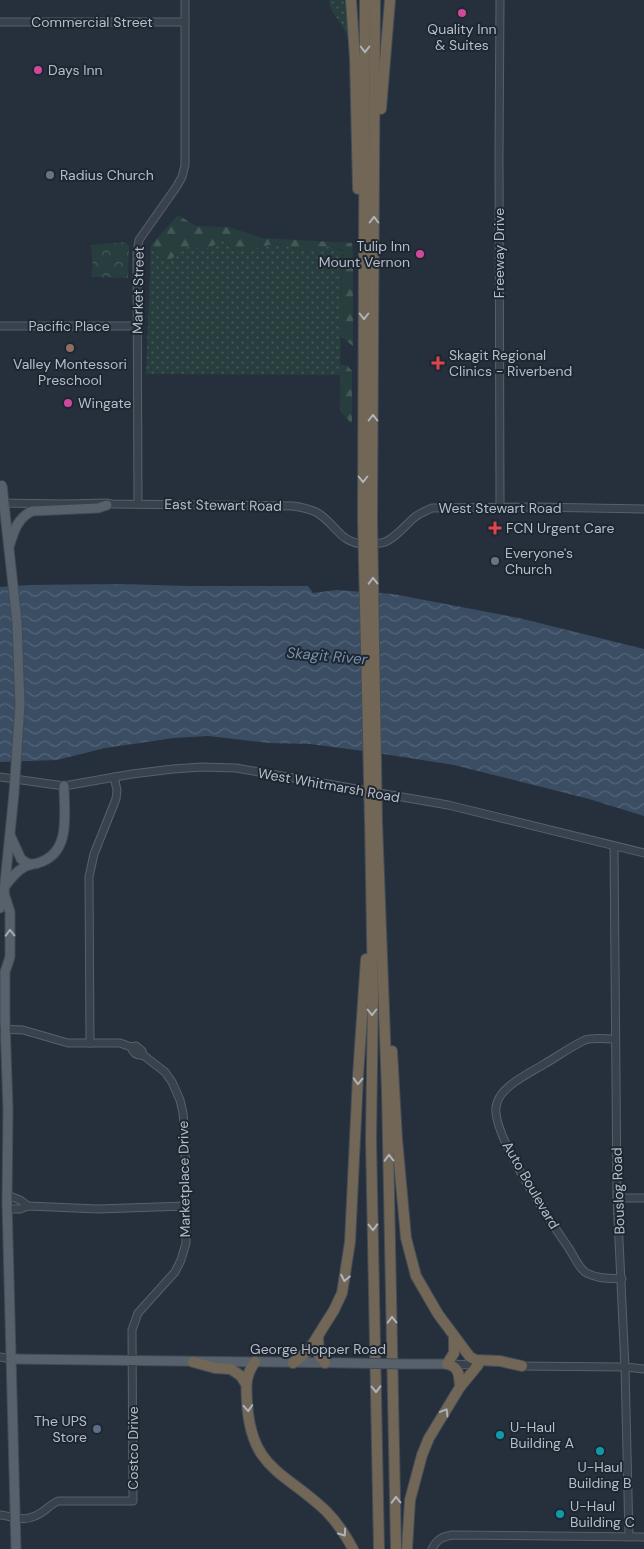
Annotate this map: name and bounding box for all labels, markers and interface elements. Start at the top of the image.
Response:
marker: Quality Inn & Suites [456,7,468,19]
street label: Commercial Street [31,13,153,31]
place label: Quality Inn & Suites [427,20,497,54]
one-way arrow [360,45,370,53]
place label: Days Inn [48,61,103,79]
marker: Days Inn [32,64,44,76]
place label: Radius Church [60,166,154,184]
marker: Radius Church [44,169,56,181]
street label: Freeway Drive [490,208,508,298]
one-way arrow [369,216,379,224]
place label: Tulip Inn Mount Vernon [319,237,410,271]
street label: Market Street [128,246,148,334]
marker: Tulip Inn Mount Vernon [414,248,426,260]
one-way arrow [359,312,369,320]
street label: Pacific Place [28,317,110,335]
marker: Valley Montessori Preschool [64,342,76,354]
place label: Skagit Regional Clinics - Riverbend [449,346,572,380]
place label: Valley Montessori Preschool [13,355,127,389]
marker: Skagit Regional Clinics - Riverbend [431,356,445,370]
place label: Wingate [78,394,131,412]
marker: Wingate [62,397,74,409]
one-way arrow [368,414,378,422]
one-way arrow [358,475,368,483]
street label: East Stewart Road [164,495,282,515]
street label: West Stewart Road [439,499,561,517]
place label: FCN Urgent Care [506,519,614,537]
marker: FCN Urgent Care [488,521,502,535]
place label: Everyone's Church [505,544,573,578]
marker: Everyone's Church [489,555,501,567]
one-way arrow [368,576,378,584]
water label: Skagit River [286,643,369,670]
street label: West Whitmarsh Road [257,764,401,806]
one-way arrow [5,929,15,936]
one-way arrow [367,1008,377,1016]
one-way arrow [353,1078,364,1086]
street label: Marketplace Drive [174,1120,194,1237]
street label: Auto Boulevard [499,1138,563,1232]
street label: Bouslog Road [607,1147,629,1235]
one-way arrow [383,1154,394,1162]
one-way arrow [368,1224,378,1231]
one-way arrow [340,1274,350,1283]
one-way arrow [387,1316,397,1324]
street label: George Hopper Road [250,1340,386,1358]
one-way arrow [371,1386,381,1394]
one-way arrow [242,1405,253,1413]
street label: Costco Drive [124,1406,142,1490]
one-way arrow [438,1409,448,1418]
place label: The UPS Store [34,1412,87,1446]
place label: U-Haul Building A [510,1418,574,1452]
marker: The UPS Store [91,1423,103,1435]
marker: U-Haul Building A [494,1429,506,1441]
marker: U-Haul Building B [594,1445,606,1457]
place label: U-Haul Building B [568,1458,632,1492]
one-way arrow [391,1496,401,1504]
place label: U-Haul Building C [570,1497,635,1531]
marker: U-Haul Building C [554,1508,566,1520]
one-way arrow [337,1527,346,1537]

